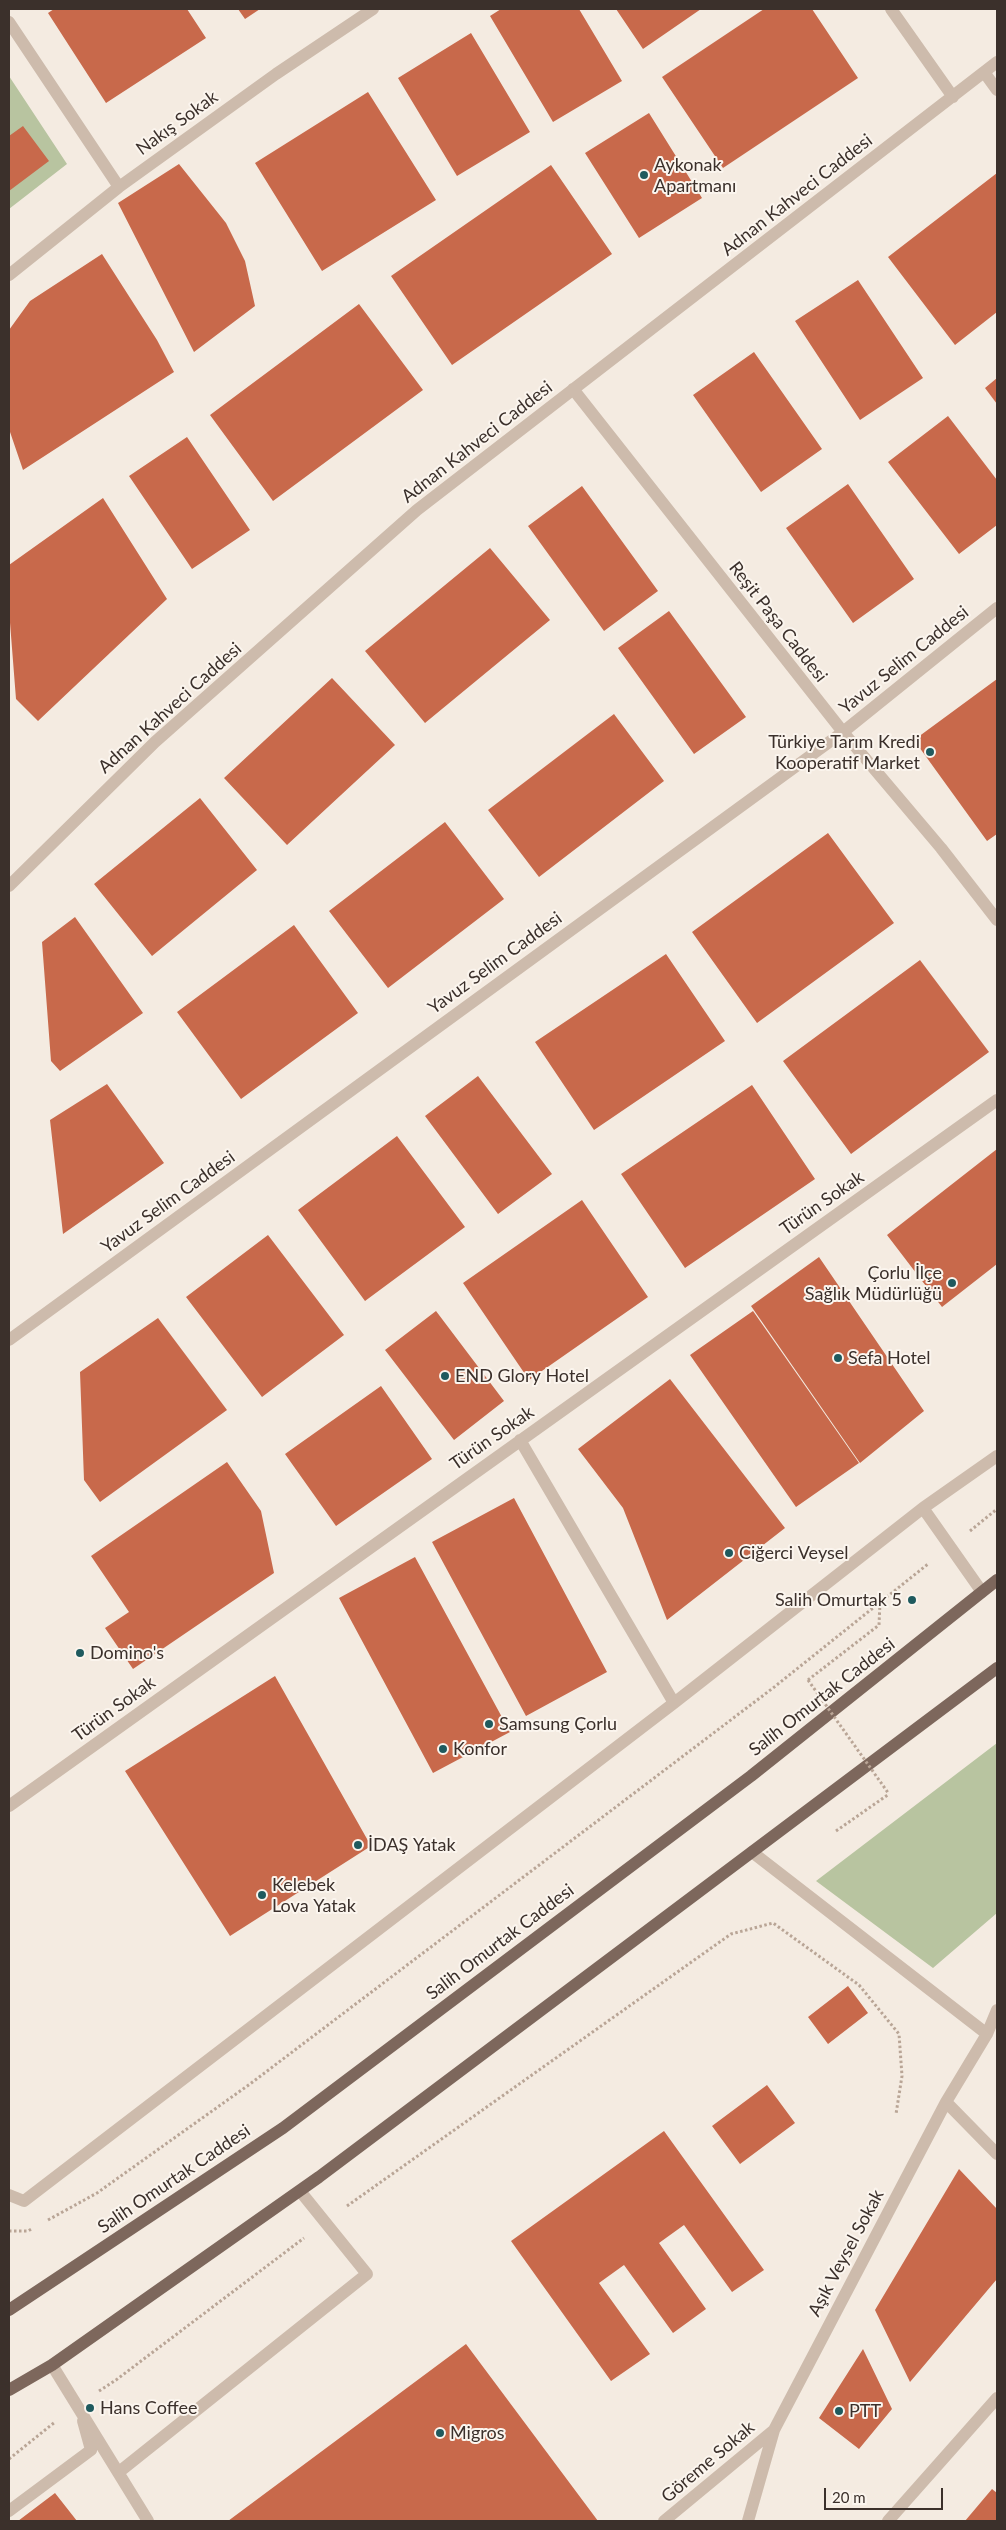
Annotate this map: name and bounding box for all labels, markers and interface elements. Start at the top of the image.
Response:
street label: Nakış Sokak [132,86,222,160]
street label: Adnan Kahveci Caddesi [717,129,877,261]
place label: Aykonak Apartmanı [654,154,736,196]
marker: Aykonak Apartmanı [638,169,650,181]
street label: Adnan Kahveci Caddesi [397,376,557,508]
street label: Reşit Paşa Caddesi [724,557,832,687]
street label: Yavuz Selim Caddesi [835,601,973,719]
street label: Adnan Kahveci Caddesi [94,638,246,778]
place label: Türkiye Tarım Kredi Kooperatif Market [768,731,920,774]
marker: Türkiye Tarım Kredi Kooperatif Market [924,746,936,758]
street label: Yavuz Selim Caddesi [424,907,566,1019]
street label: Yavuz Selim Caddesi [97,1146,239,1258]
street label: Türün Sokak [776,1166,868,1240]
place label: Çorlu İlçe Sağlık Müdürlüğü [805,1262,942,1304]
marker: Çorlu İlçe Sağlık Müdürlüğü [946,1277,958,1289]
place label: Sefa Hotel [848,1347,931,1369]
marker: Sefa Hotel [832,1352,844,1364]
place label: END Glory Hotel [455,1365,589,1387]
marker: END Glory Hotel [439,1370,451,1382]
street label: Türün Sokak [446,1401,538,1475]
place label: Ciğerci Veysel [739,1542,849,1564]
marker: Ciğerci Veysel [723,1547,735,1559]
place label: Salih Omurtak 5 [775,1589,902,1611]
marker: Salih Omurtak 5 [906,1594,918,1606]
street label: Salih Omurtak Caddesi [745,1633,899,1761]
place label: Domino's [90,1642,164,1664]
marker: Domino's [74,1647,86,1659]
street label: Türün Sokak [68,1672,160,1746]
place label: Samsung Çorlu [499,1713,617,1735]
marker: Samsung Çorlu [483,1718,495,1730]
place label: Konfor [453,1738,507,1760]
marker: Konfor [437,1743,449,1755]
place label: İDAŞ Yatak [368,1834,456,1856]
marker: İDAŞ Yatak [352,1839,364,1851]
place label: Kelebek Lova Yatak [272,1874,356,1916]
street label: Salih Omurtak Caddesi [422,1879,578,2005]
marker: Kelebek Lova Yatak [256,1889,268,1901]
street label: Salih Omurtak Caddesi [94,2120,254,2238]
street label: Aşık Veysel Sokak [803,2186,889,2320]
place label: Hans Coffee [100,2397,197,2419]
place label: PTT [849,2400,881,2422]
marker: Hans Coffee [84,2402,96,2414]
marker: PTT [833,2405,845,2417]
street label: Göreme Sokak [657,2417,759,2507]
place label: Migros [450,2422,504,2444]
marker: Migros [434,2427,446,2439]
scale bar [826,2478,945,2510]
text: 20 m [832,2488,866,2506]

